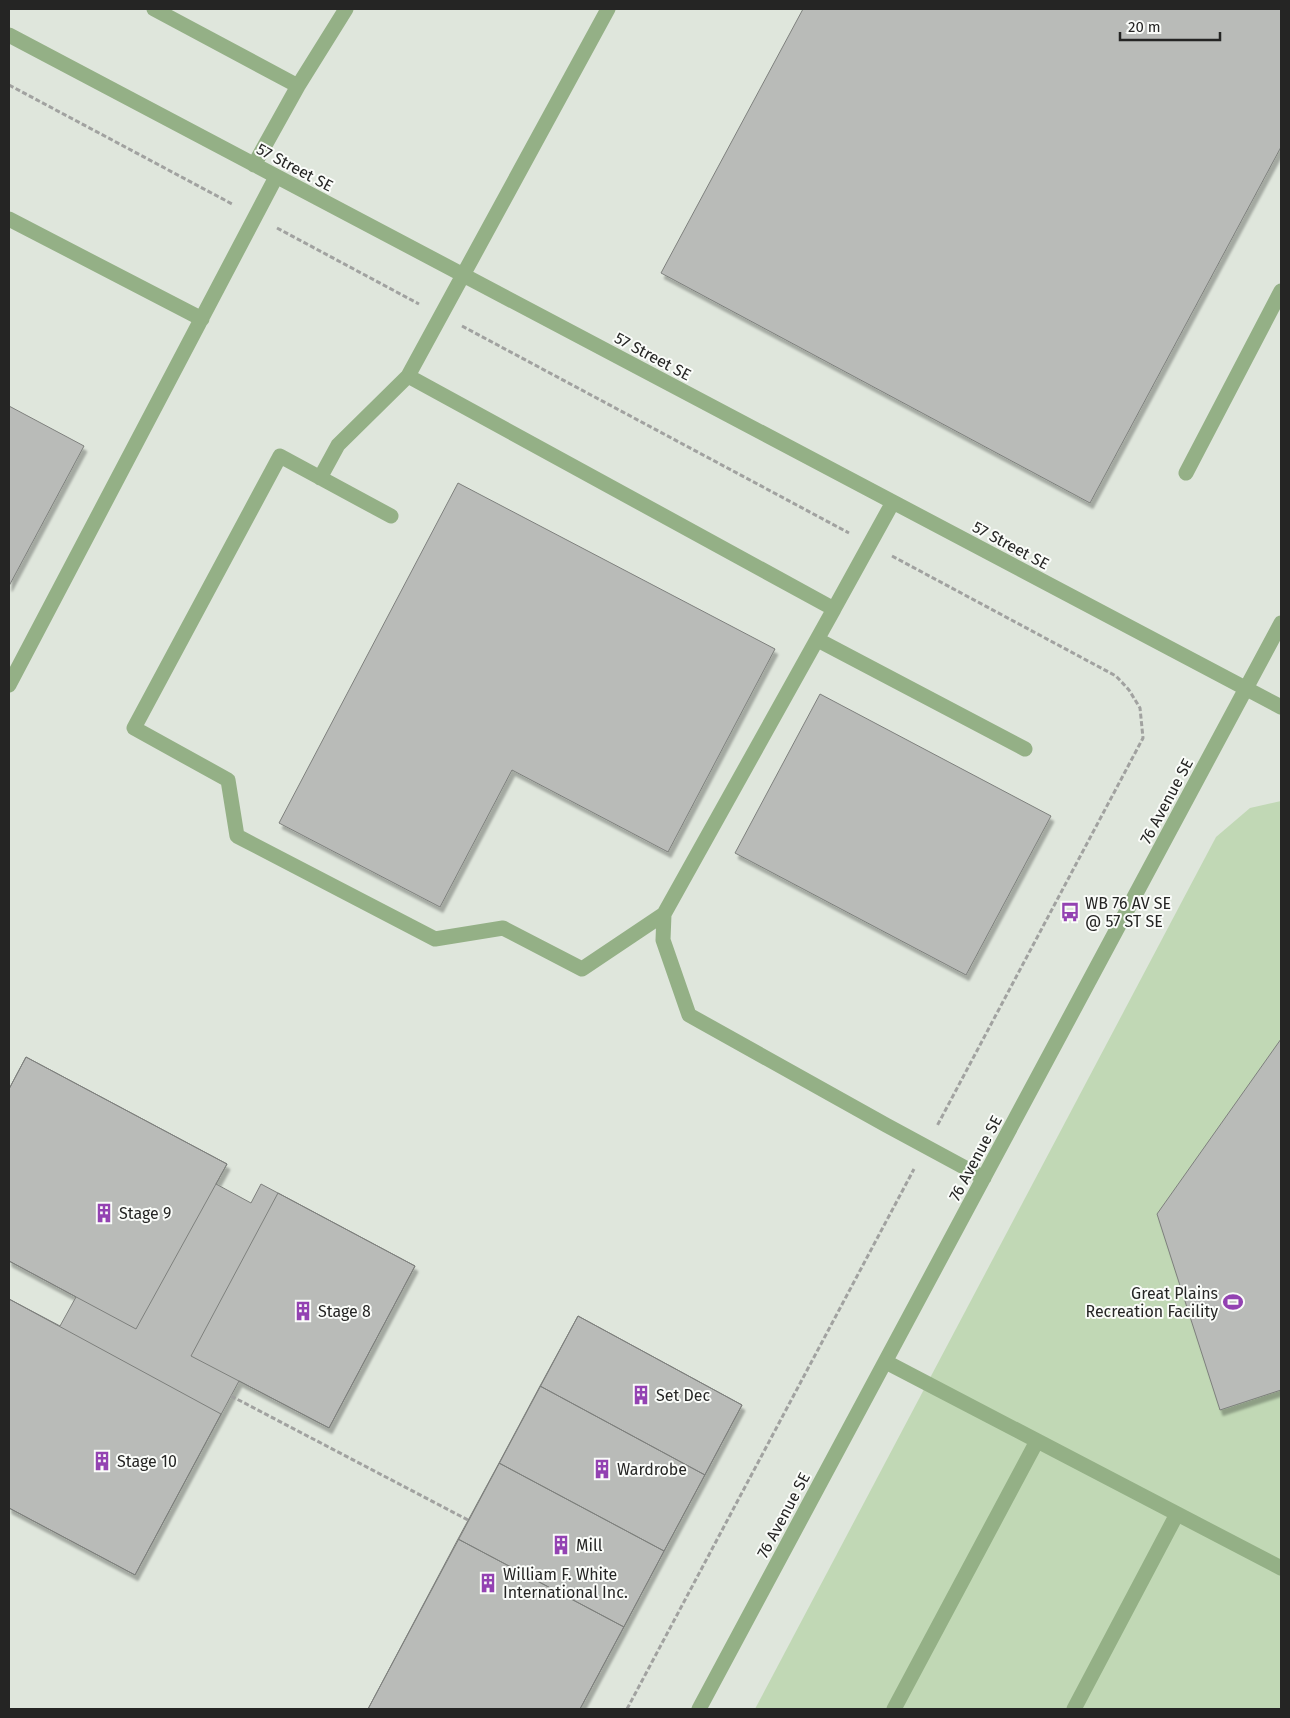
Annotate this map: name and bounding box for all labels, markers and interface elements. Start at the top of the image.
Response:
scale bar [1120,10,1220,42]
text: 20 m [1128,18,1161,36]
street label: 57 Street SE [253,139,336,196]
street label: 57 Street SE [611,328,694,385]
street label: 57 Street SE [969,517,1052,574]
street label: 76 Avenue SE [1136,755,1197,847]
place label: WB 76 AV SE @ 57 ST SE [1085,894,1171,931]
bus stop icon: WB 76 AV SE @ 57 ST SE [1059,901,1081,923]
street label: 76 Avenue SE [945,1112,1006,1204]
building icon: Stage 9 [93,1202,115,1224]
place label: Stage 9 [119,1204,171,1223]
place label: Great Plains Recreation Facility [1085,1284,1218,1321]
sports icon: Great Plains Recreation Facility [1222,1291,1244,1313]
building icon: Stage 8 [292,1300,314,1322]
place label: Stage 8 [318,1302,371,1321]
building icon: Set Dec [630,1384,652,1406]
place label: Set Dec [656,1386,710,1405]
building icon: Stage 10 [91,1450,113,1472]
place label: Stage 10 [117,1452,177,1471]
building icon: Wardrobe [591,1458,613,1480]
place label: Wardrobe [617,1460,687,1479]
street label: 76 Avenue SE [753,1469,814,1561]
building icon: Mill [550,1534,572,1556]
place label: Mill [576,1536,603,1555]
place label: William F. White International Inc. [503,1565,628,1602]
building icon: William F. White International Inc. [477,1572,499,1594]

